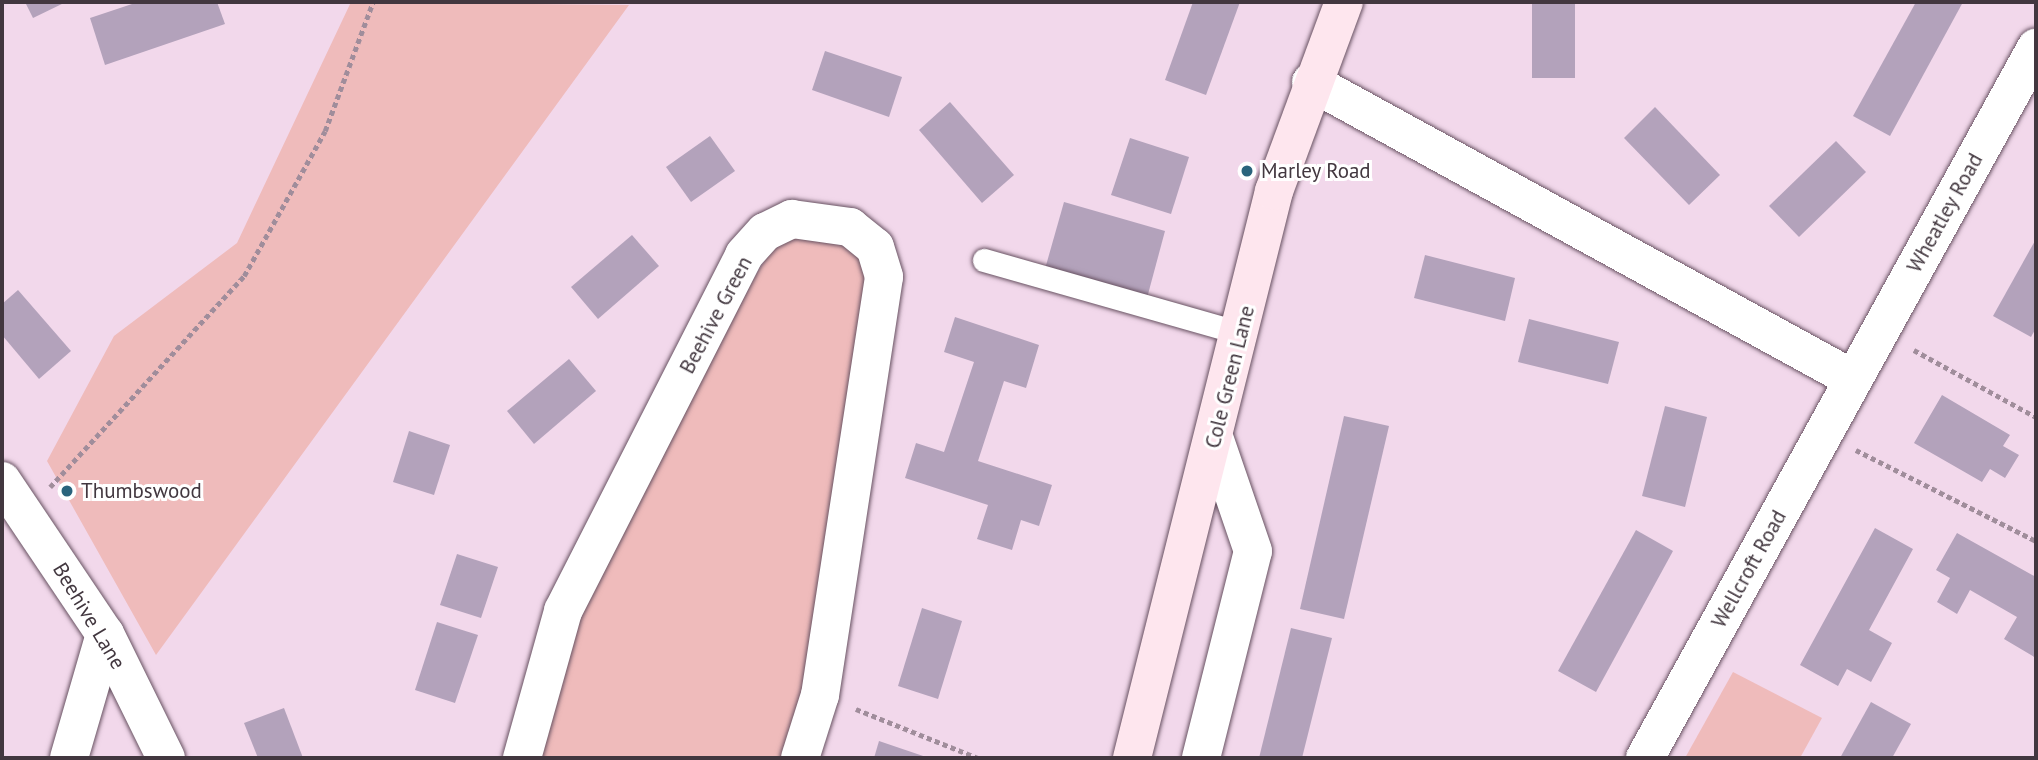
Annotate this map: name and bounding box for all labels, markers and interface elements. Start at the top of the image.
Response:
street label: Wheatley Road [1902,149,1988,277]
place label: Marley Road [1261,158,1371,184]
marker: Marley Road [1239,163,1255,179]
street label: Beehive Green [675,252,757,378]
street label: Cole Green Lane [1200,303,1260,451]
place label: Thumbswood [81,478,202,504]
marker: Thumbswood [59,483,75,499]
street label: Wellcroft Road [1706,506,1792,632]
street label: Beehive Lane [47,558,131,674]

